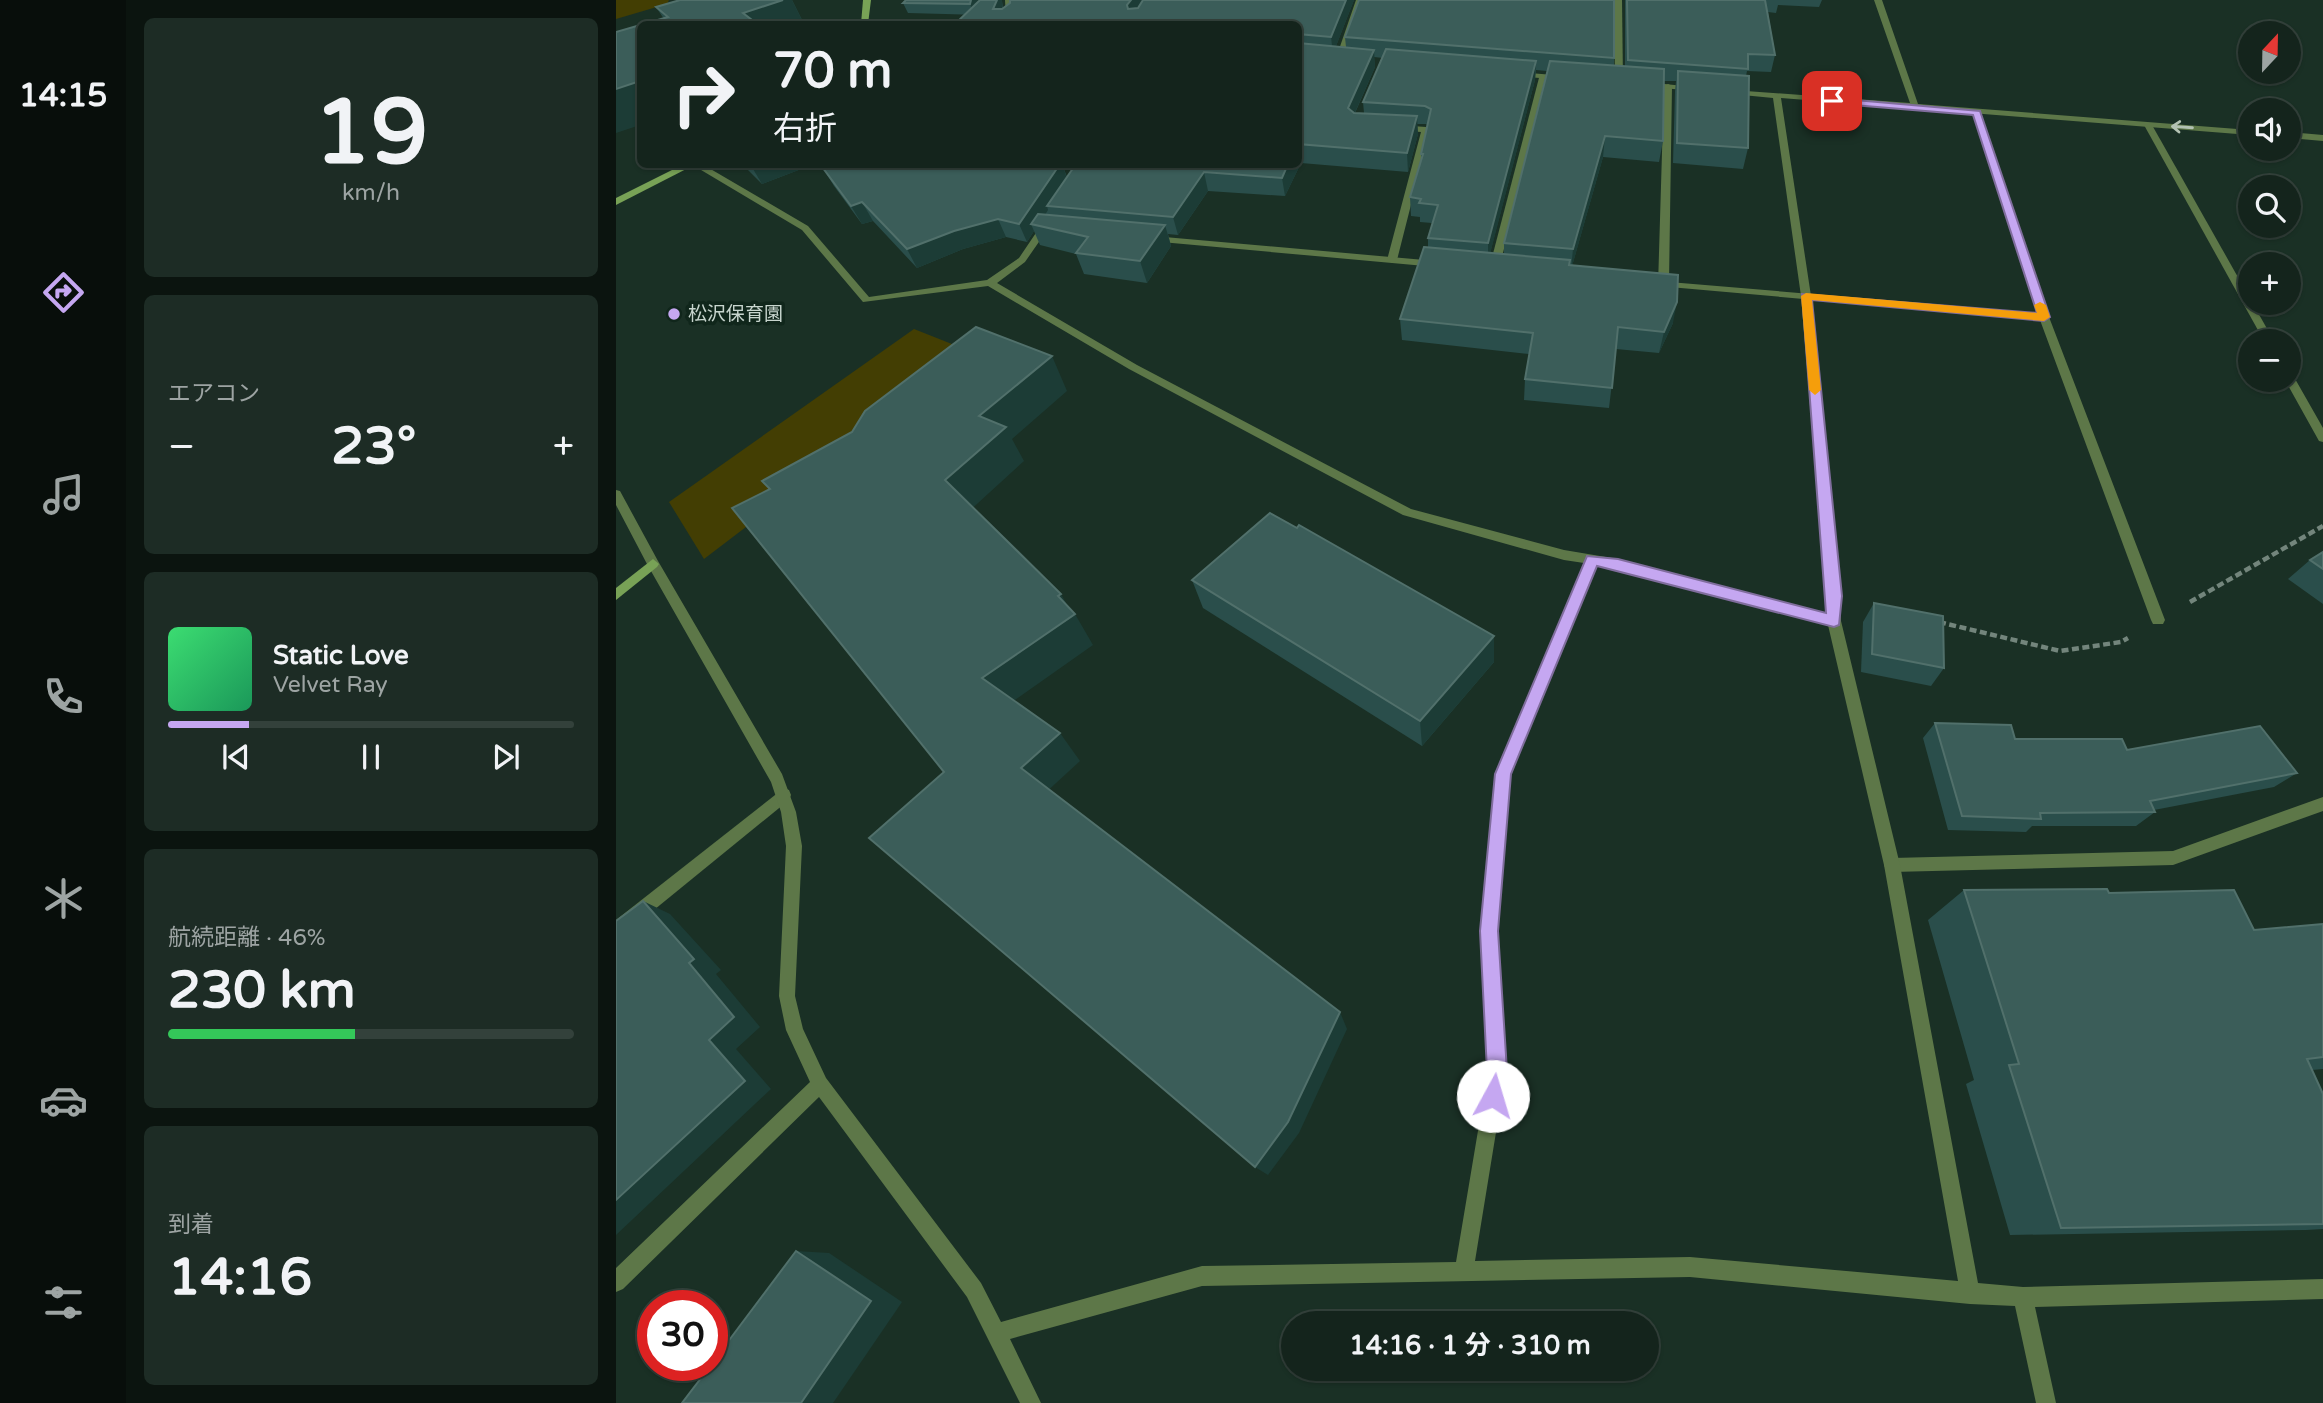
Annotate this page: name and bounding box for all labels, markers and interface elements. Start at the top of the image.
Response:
north arrow [2238,21,2301,84]
map controls [2238,21,2301,392]
text: 70 m [773,42,892,101]
icon: right [658,49,749,140]
pin [1802,71,1862,131]
text: 14:15 [19,77,107,115]
text: 19 [314,78,428,188]
icon: arrive [1813,82,1851,120]
button: sound [2238,98,2301,161]
text: 右折 [773,110,837,148]
one-way arrow [2172,120,2194,133]
button: search [2238,175,2301,238]
text: km/h [342,179,400,207]
button: + [2238,252,2301,315]
icon: directions [39,268,88,317]
place label: 松沢保育園 [688,303,783,325]
marker: 松沢保育園 [666,306,682,322]
button: − [2238,329,2301,392]
text: エアコン [168,380,260,408]
text: 23° [331,415,416,478]
text: − [168,424,195,470]
text: + [553,424,574,470]
icon: music [39,470,88,519]
text: Static Love [273,640,409,671]
text: Velvet Ray [273,671,388,699]
icon: phone [39,672,88,721]
icon: previous [217,738,255,776]
icon: pause [352,738,390,776]
icon: next [487,738,525,776]
icon: climate [39,874,88,923]
text: 航続距離 · 46% [168,924,326,952]
text: 230 km [168,959,356,1022]
position arrow [1456,1059,1530,1133]
icon: car [39,1076,88,1125]
text: 到着 [168,1211,214,1239]
text: 14:16 [168,1246,312,1309]
icon: filters [39,1278,88,1327]
speed limit sign: 30 [637,1290,728,1381]
text: 14:16 · 1 分 · 310 m [1349,1330,1591,1361]

